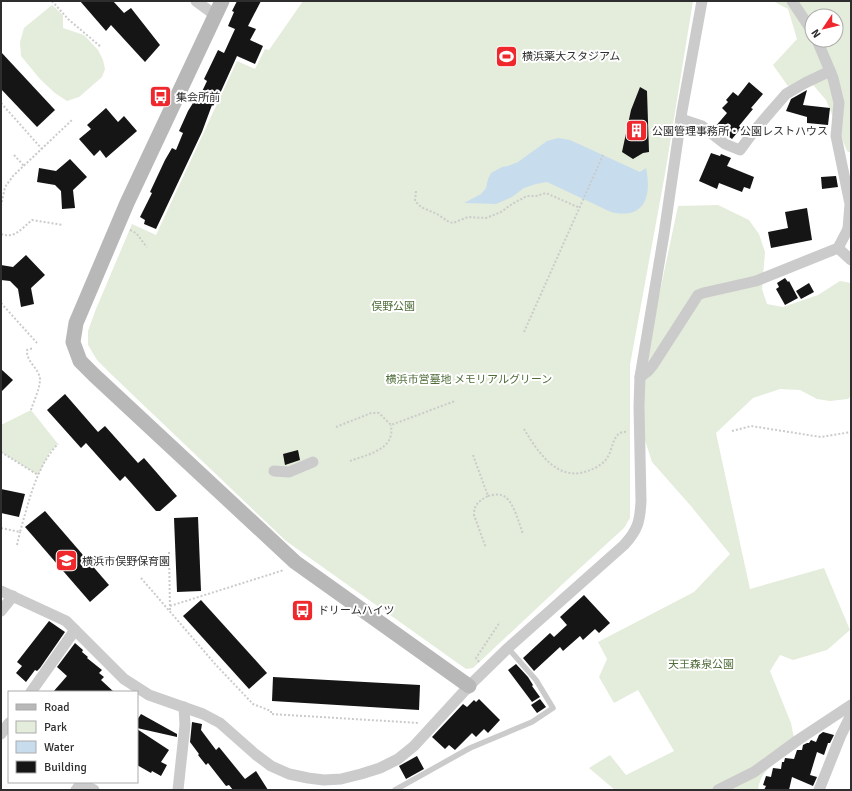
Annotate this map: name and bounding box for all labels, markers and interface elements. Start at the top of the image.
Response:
north arrow [804,8,844,48]
text: N [809,27,824,40]
sports icon: 横浜薬大スタジアム [494,43,520,69]
place label: 横浜薬大スタジアム [522,50,620,63]
bus stop icon: 集会所前 [148,84,174,110]
place label: 集会所前 [176,91,220,104]
building icon: 公園管理事務所・公園レストハウス [624,118,650,144]
place label: 公園管理事務所・公園レストハウス [652,125,828,138]
park label: 俣野公園 [371,300,415,313]
park label: 横浜市営墓地 メモリアルグリーン [386,373,552,386]
school or university icon: 横浜市俣野保育園 [54,548,80,574]
place label: 横浜市俣野保育園 [82,555,170,568]
bus stop icon: ドリームハイツ [290,597,316,623]
place label: ドリームハイツ [318,604,394,617]
park label: 天王森泉公園 [668,658,734,671]
legend [8,691,138,783]
text: Road [44,700,70,715]
text: Park [44,720,67,735]
text: Water [44,740,75,755]
text: Building [44,760,87,775]

